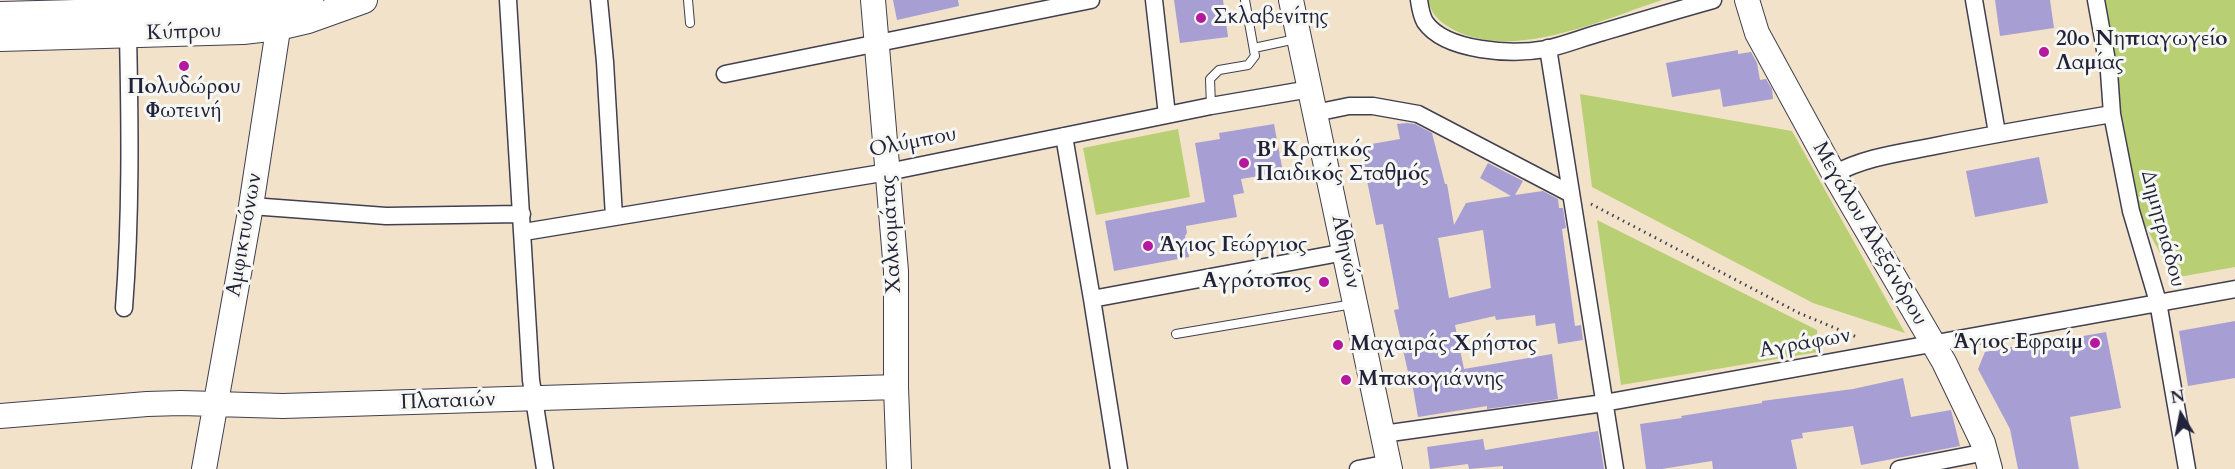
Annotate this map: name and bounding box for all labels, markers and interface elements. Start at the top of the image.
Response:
place label: Σκλαβενίτης [1213,5,1328,31]
marker: Σκλαβενίτης [1194,11,1208,25]
street label: Κύπρου [146,19,222,47]
place label: 20ο Νηπιαγωγείο Λαμίας [2056,27,2227,77]
marker: 20ο Νηπιαγωγείο Λαμίας [2037,45,2051,59]
marker: Πολυδώρου Φωτεινή [177,59,191,73]
place label: Πολυδώρου Φωτεινή [127,75,241,125]
street label: Ολύμπου [867,122,959,164]
place label: B' Κρατικός Παιδικός Σταθμός [1256,138,1429,188]
street label: Μεγάλου Αλεξάνδρου [1806,138,1932,330]
marker: B' Κρατικός Παιδικός Σταθμός [1237,156,1251,170]
street label: Δημητριάδου [2134,168,2190,290]
street label: Αμφικτυόνων [222,171,268,299]
street label: Χαλκομάτας [876,174,908,294]
street label: Αθηνών [1325,213,1365,291]
place label: Άγιος Γεώργιος [1160,233,1307,259]
marker: Άγιος Γεώργιος [1141,239,1155,253]
place label: Αγρότοπος [1202,269,1312,295]
marker: Αγρότοπος [1317,275,1331,289]
street label: Αγράφων [1757,324,1853,364]
place label: Άγιος Εφραίμ [1954,330,2083,356]
place label: Μαχαιράς Χρήστος [1350,332,1537,358]
marker: Άγιος Εφραίμ [2088,336,2102,350]
marker: Μαχαιράς Χρήστος [1331,338,1345,352]
place label: Μπακογιάννης [1358,367,1504,393]
marker: Μπακογιάννης [1339,373,1353,387]
north arrow [2151,385,2211,445]
text: N [2169,385,2187,409]
street label: Πλαταιών [400,388,496,416]

